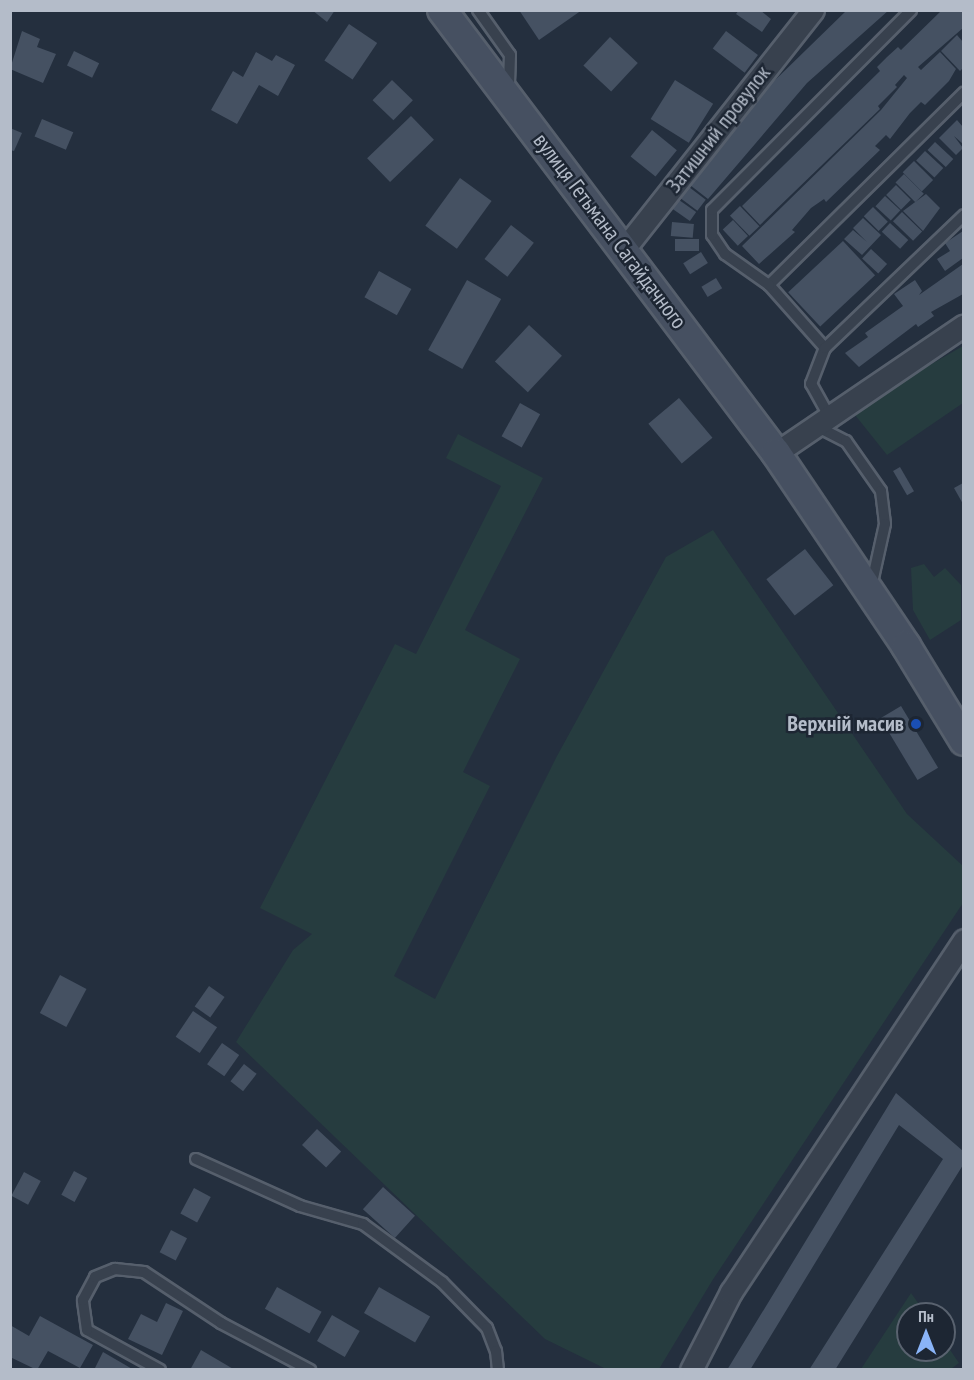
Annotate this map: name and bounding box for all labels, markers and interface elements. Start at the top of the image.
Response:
street label: Затишний провулок [660,60,776,198]
street label: вулиця Гетьмана Сагайдачного [528,128,692,334]
place label: Верхній масив [787,711,904,737]
marker: Верхній масив [909,717,923,731]
north arrow [896,1302,956,1362]
text: Пн [918,1306,934,1326]

